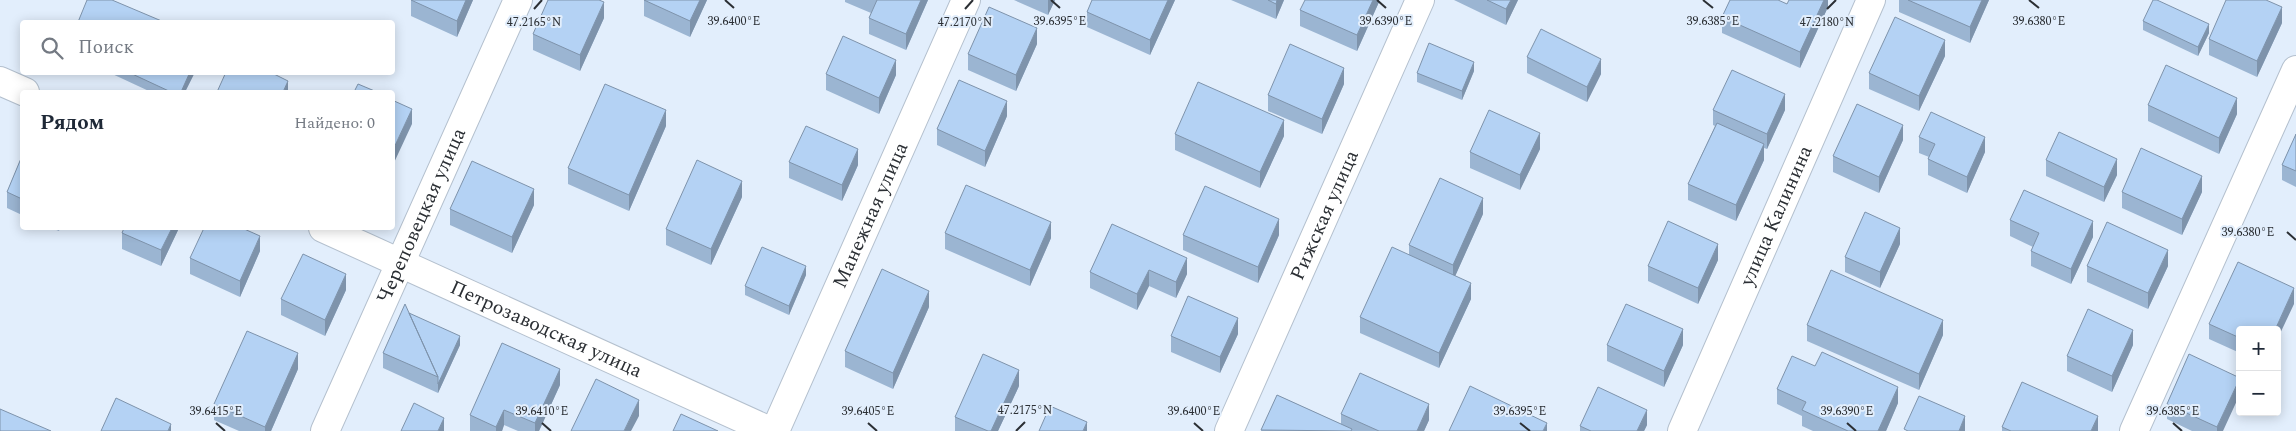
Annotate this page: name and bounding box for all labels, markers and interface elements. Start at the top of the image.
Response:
text: 39.6400°E [708,12,760,31]
text: 39.6395°E [1034,12,1086,31]
text: 39.6390°E [1360,12,1412,31]
text: 39.6385°E [1687,12,1739,31]
text: 39.6380°E [2013,12,2065,31]
text: 47.2165°N [507,13,561,32]
text: 47.2170°N [938,13,992,32]
text: 47.2180°N [1800,13,1854,32]
search box [20,20,395,75]
text: Поиск [78,33,134,62]
icon: search [38,34,66,62]
text: Рядом [40,107,104,139]
text: Найдено: 0 [294,111,375,135]
street label: Череповецкая улица [369,123,474,308]
street label: Манежная улица [825,137,916,293]
street label: улица Калинина [1732,140,1821,292]
street label: Рижская улица [1283,145,1367,285]
text: 39.6380°E [2222,223,2274,242]
street label: Петрозаводская улица [445,273,647,386]
map controls [2236,326,2281,416]
button: + [2236,326,2281,371]
button: − [2236,371,2281,416]
text: 47.2175°N [998,401,1052,420]
text: 39.6415°E [190,402,242,421]
text: 39.6410°E [516,402,568,421]
text: 39.6405°E [842,402,894,421]
text: 39.6400°E [1168,402,1220,421]
text: 39.6395°E [1494,402,1546,421]
text: 39.6390°E [1821,402,1873,421]
text: 39.6385°E [2147,402,2199,421]

